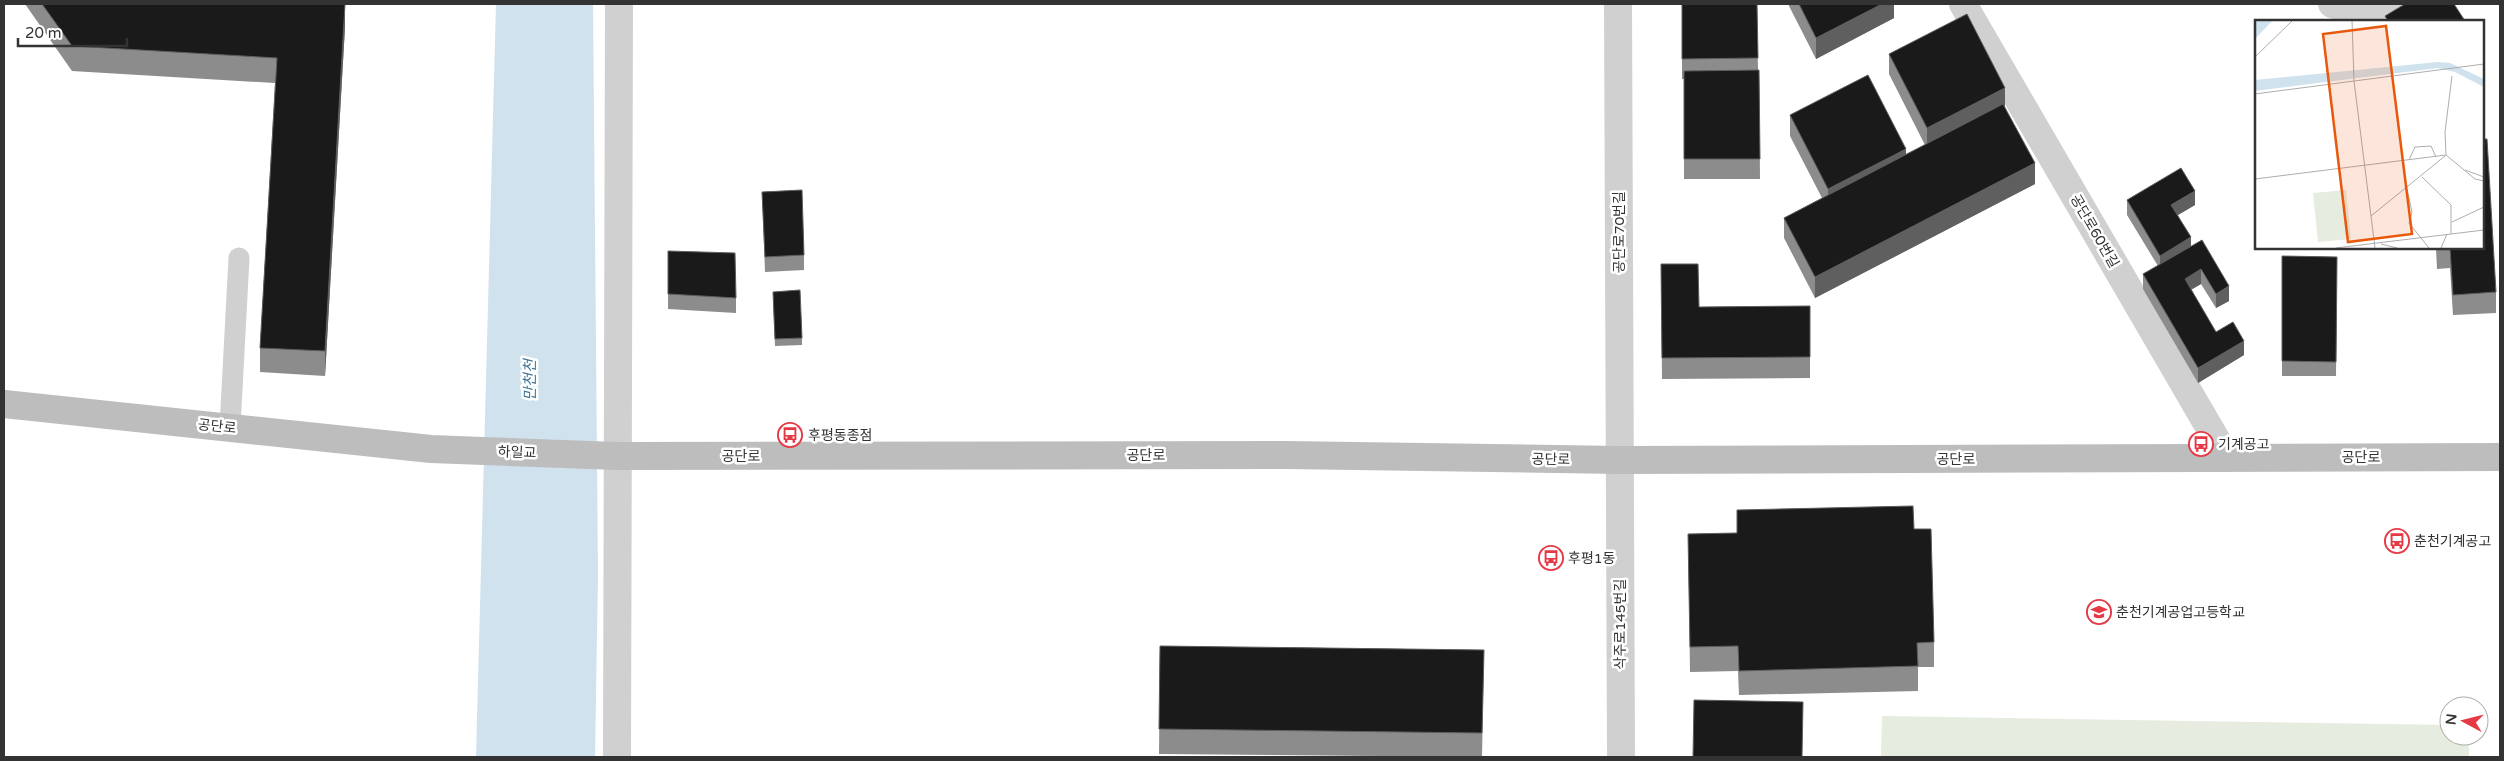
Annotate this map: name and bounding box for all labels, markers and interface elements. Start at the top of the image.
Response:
scale bar [18,15,126,47]
inset map [2255,20,2484,249]
text: 20 m [25,24,62,42]
street label: 공단로70번길 [1611,191,1628,273]
street label: 공단로60번길 [2067,191,2122,271]
water label: 만천천 [521,357,539,401]
street label: 공단로 [197,416,237,437]
bus stop icon: 후평동종점 [777,422,803,448]
place label: 후평동종점 [808,427,872,444]
bus stop icon: 기계공고 [2188,431,2214,457]
place label: 기계공고 [2218,436,2270,453]
street label: 하일교 [497,443,537,462]
street label: 공단로 [1127,447,1165,464]
street label: 공단로 [722,448,760,465]
street label: 공단로 [2342,449,2380,466]
street label: 공단로 [1532,451,1571,468]
street label: 공단로 [1937,451,1975,468]
bus stop icon: 춘천기계공고 [2384,528,2410,554]
place label: 춘천기계공고 [2414,533,2491,550]
bus stop icon: 후평1동 [1538,545,1564,571]
place label: 후평1동 [1568,550,1616,567]
street label: 삭주로145번길 [1612,579,1629,669]
school or university icon: 춘천기계공업고등학교 [2086,599,2112,625]
place label: 춘천기계공업고등학교 [2116,604,2245,621]
north arrow [2439,696,2489,746]
text: N [2442,713,2461,726]

